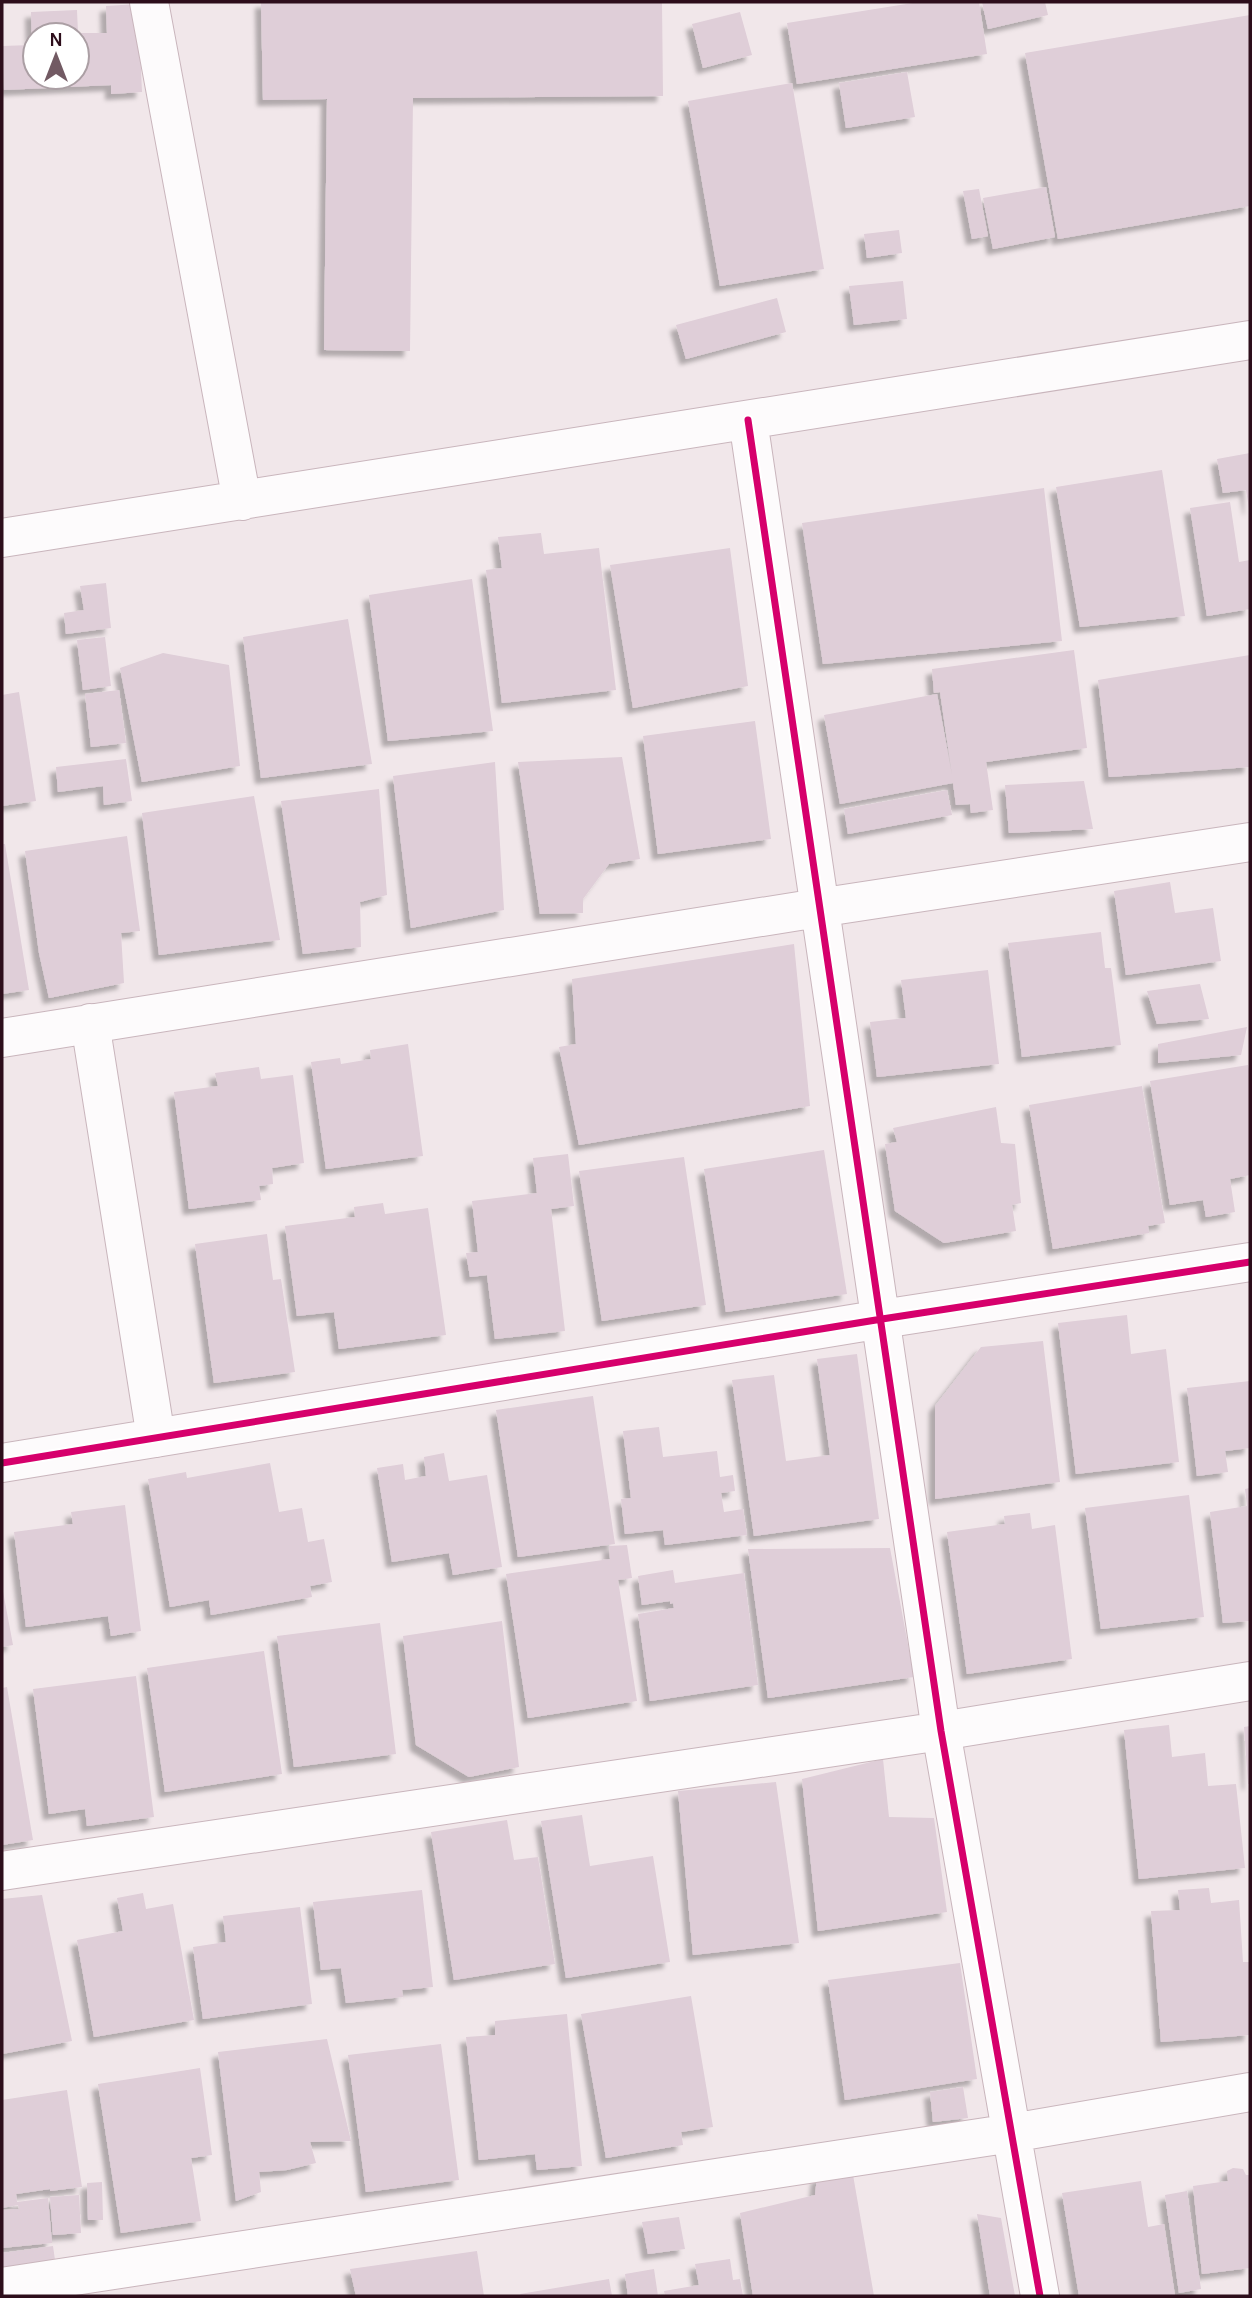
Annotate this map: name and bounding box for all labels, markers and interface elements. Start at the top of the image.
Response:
north arrow [21,21,91,91]
text: N [49,29,63,51]

